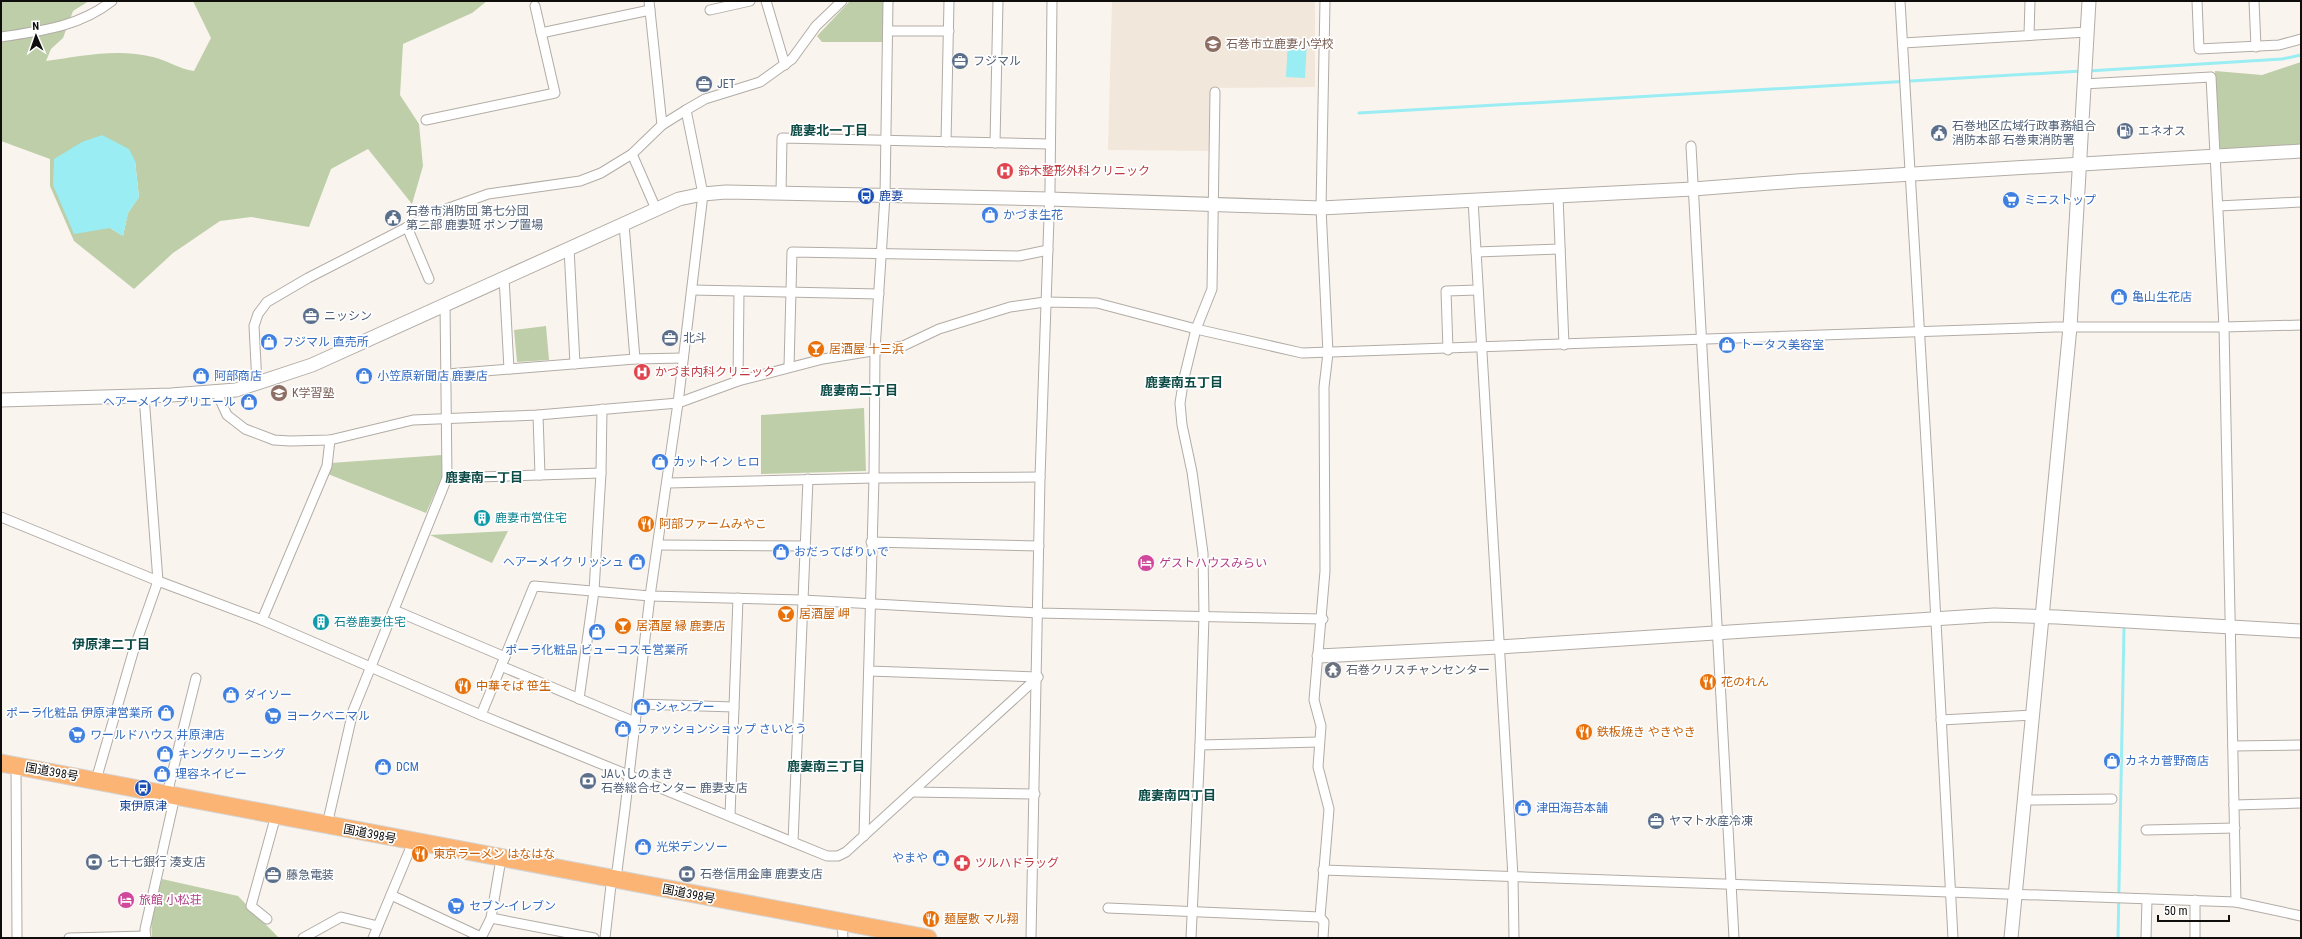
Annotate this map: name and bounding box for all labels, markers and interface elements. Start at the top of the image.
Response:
north arrow [16,16,56,56]
text: N [32,20,40,33]
school or university icon: 石巻市立鹿妻小学校 [1203,34,1223,54]
place label: 石巻市立鹿妻小学校 [1226,37,1334,51]
office icon: フジマル [950,51,970,71]
place label: フジマル [973,54,1021,68]
office icon: JET [694,74,714,94]
place label: JET [717,77,735,91]
place label: 石巻地区広域行政事務組合 消防本部 石巻東消防署 [1952,119,2096,147]
fuel station icon: エネオス [2115,121,2135,141]
district label: 鹿妻北一丁目 [790,123,868,138]
public building icon: 石巻地区広域行政事務組合 消防本部 石巻東消防署 [1929,123,1949,143]
place label: エネオス [2138,124,2186,138]
hospital icon: 鈴木整形外科クリニック [995,161,1015,181]
place label: 鈴木整形外科クリニック [1018,164,1150,178]
bus stop icon: 鹿妻 [856,186,876,206]
place label: 鹿妻 [879,189,903,203]
supermarket icon: ミニストップ [2001,190,2021,210]
place label: ミニストップ [2024,193,2096,207]
place label: 石巻市消防団 第七分団 第二部 鹿妻班 ポンプ置場 [406,204,543,232]
shop icon: かづま生花 [980,205,1000,225]
public building icon: 石巻市消防団 第七分団 第二部 鹿妻班 ポンプ置場 [383,208,403,228]
place label: かづま生花 [1003,208,1063,222]
shop icon: 亀山生花店 [2109,287,2129,307]
place label: 亀山生花店 [2132,290,2192,304]
office icon: ニッシン [301,306,321,326]
place label: ニッシン [324,309,372,323]
office icon: 北斗 [660,328,680,348]
place label: 北斗 [683,331,707,345]
shop icon: フジマル 直売所 [259,332,279,352]
place label: フジマル 直売所 [282,335,369,349]
shop icon: トータス美容室 [1717,335,1737,355]
place label: トータス美容室 [1740,338,1824,352]
bar icon: 居酒屋 十三浜 [806,339,826,359]
place label: 居酒屋 十三浜 [829,342,904,356]
hospital icon: かづま内科クリニック [632,362,652,382]
place label: かづま内科クリニック [655,365,775,379]
shop icon: 阿部商店 [191,366,211,386]
shop icon: 小笠原新聞店 鹿妻店 [354,366,374,386]
place label: 阿部商店 [214,369,262,383]
place label: 小笠原新聞店 鹿妻店 [377,369,488,383]
district label: 鹿妻南五丁目 [1145,375,1223,390]
school or university icon: K学習塾 [269,383,289,403]
district label: 鹿妻南二丁目 [820,383,898,398]
place label: K学習塾 [292,386,335,400]
shop icon: ヘアーメイク プリエール [239,392,259,412]
place label: ヘアーメイク プリエール [103,395,236,409]
shop icon: カットイン ヒロ [650,452,670,472]
place label: カットイン ヒロ [673,455,760,469]
district label: 鹿妻南一丁目 [445,470,523,485]
building icon: 鹿妻市営住宅 [472,508,492,528]
place label: 鹿妻市営住宅 [495,511,567,525]
restaurant icon: 阿部ファームみやこ [636,514,656,534]
place label: 阿部ファームみやこ [659,517,767,531]
shop icon: おだってばりぃで [771,542,791,562]
place label: おだってばりぃで [794,545,889,559]
shop icon: ヘアーメイク リッシュ [627,552,647,572]
hotel icon: ゲストハウスみらい [1136,553,1156,573]
place label: ヘアーメイク リッシュ [503,555,624,569]
place label: ゲストハウスみらい [1159,556,1267,570]
bar icon: 居酒屋 岬 [776,604,796,624]
place label: 居酒屋 岬 [799,607,850,621]
building icon: 石巻鹿妻住宅 [311,612,331,632]
place label: 石巻鹿妻住宅 [334,615,406,629]
bar icon: 居酒屋 縁 鹿妻店 [613,616,633,636]
place label: 居酒屋 縁 鹿妻店 [636,619,726,633]
shop icon: ポーラ化粧品 ビューコスモ営業所 [587,622,607,642]
district label: 伊原津二丁目 [72,637,150,652]
place label: ポーラ化粧品 ビューコスモ営業所 [506,643,688,657]
temple icon: 石巻クリスチャンセンター [1323,660,1343,680]
place label: 石巻クリスチャンセンター [1346,663,1490,677]
restaurant icon: 花のれん [1698,672,1718,692]
place label: 花のれん [1721,675,1769,689]
restaurant icon: 中華そば 笹生 [453,676,473,696]
place label: 中華そば 笹生 [476,679,551,693]
shop icon: ダイソー [221,685,241,705]
place label: ダイソー [244,688,292,702]
shop icon: シャンプー [632,697,652,717]
place label: シャンプー [655,700,715,714]
shop icon: ポーラ化粧品 伊原津営業所 [156,703,176,723]
place label: ポーラ化粧品 伊原津営業所 [6,706,153,720]
supermarket icon: ヨークベニマル [263,706,283,726]
place label: ヨークベニマル [286,709,370,723]
shop icon: ファッションショップ さいとう [613,719,633,739]
place label: ファッションショップ さいとう [636,722,807,736]
restaurant icon: 鉄板焼き やきやき [1574,722,1594,742]
supermarket icon: ワールドハウス 井原津店 [67,725,87,745]
place label: 鉄板焼き やきやき [1597,725,1696,739]
place label: ワールドハウス 井原津店 [90,728,225,742]
shop icon: キングクリーニング [155,744,175,764]
place label: キングクリーニング [178,747,285,761]
shop icon: カネカ菅野商店 [2102,751,2122,771]
place label: カネカ菅野商店 [2125,754,2209,768]
shop icon: DCM [373,757,393,777]
district label: 鹿妻南三丁目 [787,759,865,774]
street label: 国道398号 [24,760,80,784]
place label: DCM [396,760,419,774]
shop icon: 理容ネイビー [152,764,172,784]
place label: 理容ネイビー [175,767,247,781]
place label: JAいしのまき 石巻総合センター 鹿妻支店 [601,767,748,795]
bank icon: JAいしのまき 石巻総合センター 鹿妻支店 [578,771,598,791]
bus stop icon: 東伊原津 [133,778,153,798]
district label: 鹿妻南四丁目 [1138,788,1216,803]
shop icon: 津田海苔本舗 [1513,798,1533,818]
place label: 東伊原津 [119,799,167,813]
place label: 津田海苔本舗 [1536,801,1608,815]
office icon: ヤマト水産冷凍 [1646,811,1666,831]
place label: ヤマト水産冷凍 [1669,814,1753,828]
street label: 国道398号 [342,822,398,846]
shop icon: 光栄デンソー [633,837,653,857]
place label: 光栄デンソー [656,840,728,854]
restaurant icon: 東京ラーメン はなはな [410,844,430,864]
place label: 東京ラーメン はなはな [433,847,555,861]
shop icon: やまや [931,848,951,868]
place label: やまや [892,851,928,865]
bank icon: 七十七銀行 湊支店 [84,852,104,872]
pharmacy icon: ツルハドラッグ [952,853,972,873]
place label: 七十七銀行 湊支店 [107,855,206,869]
place label: ツルハドラッグ [975,856,1059,870]
bank icon: 石巻信用金庫 鹿妻支店 [677,864,697,884]
office icon: 藤急電装 [263,865,283,885]
place label: 石巻信用金庫 鹿妻支店 [700,867,823,881]
place label: 藤急電装 [286,868,334,882]
street label: 国道398号 [661,882,717,906]
hotel icon: 旅館 小松荘 [116,890,136,910]
place label: 旅館 小松荘 [139,893,202,907]
supermarket icon: セブン-イレブン [446,896,466,916]
scale bar [2158,897,2229,923]
place label: セブン-イレブン [469,899,556,913]
text: 50 m [2164,904,2188,918]
restaurant icon: 麺屋敷 マル翔 [921,909,941,929]
place label: 麺屋敷 マル翔 [944,912,1019,926]

